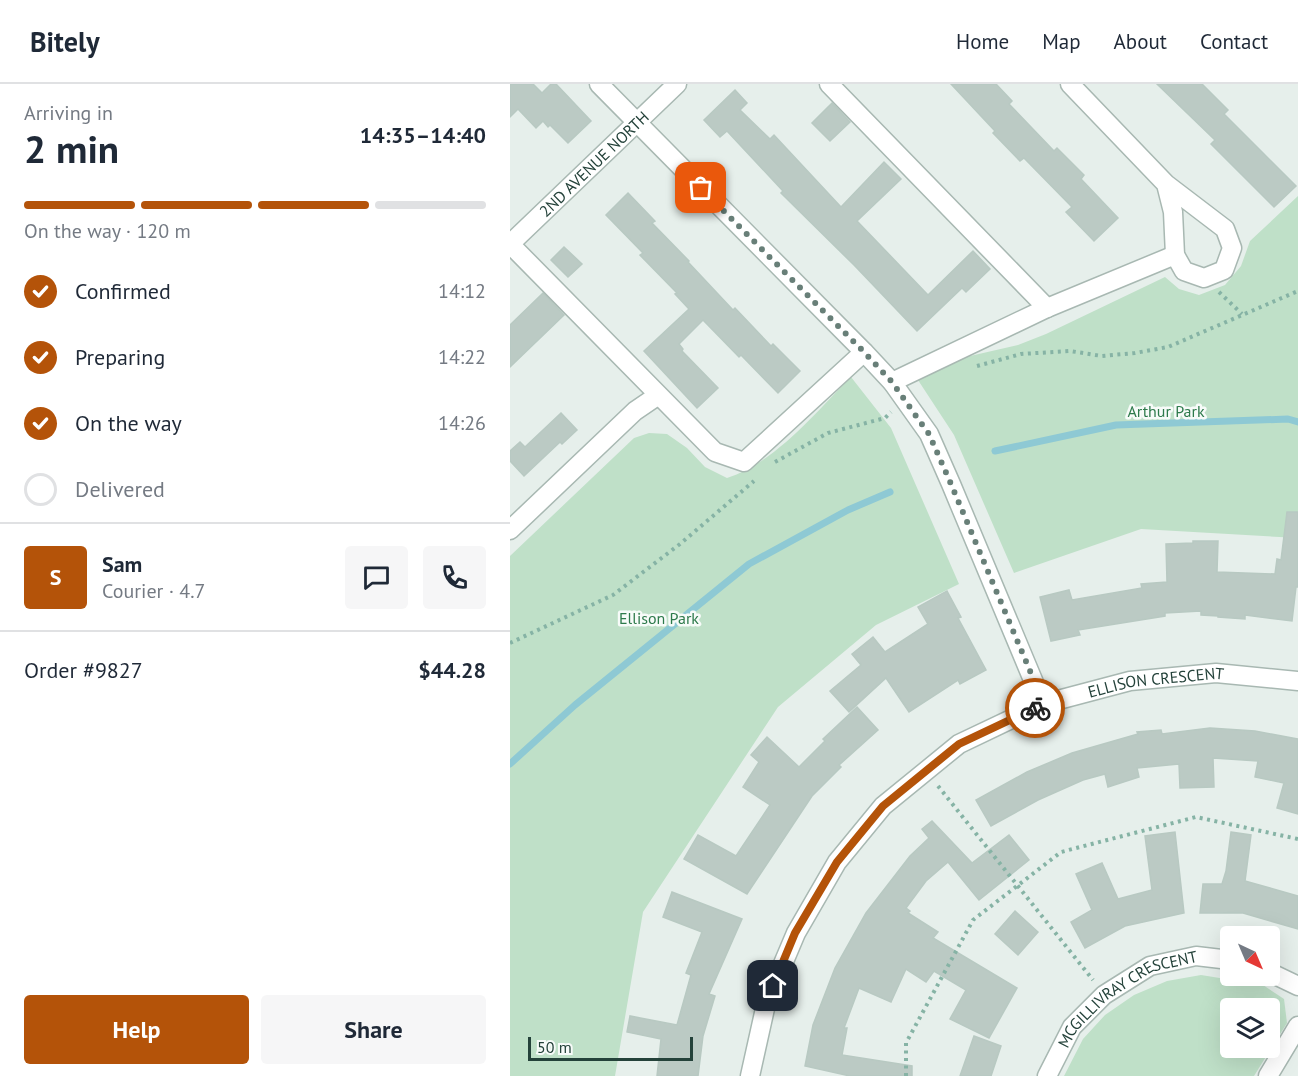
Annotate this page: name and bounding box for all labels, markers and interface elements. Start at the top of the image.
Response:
text: Bitely [30,23,100,60]
text: Home [956,28,1009,55]
text: Map [1042,28,1081,55]
text: About [1114,28,1167,55]
text: Contact [1200,28,1268,55]
text: Arriving in [24,100,113,126]
street label: 2ND AVENUE NORTH [535,107,653,221]
text: 14:35–14:40 [360,121,486,149]
text: 2 min [24,123,119,174]
pin [675,162,726,213]
icon: bag [684,171,717,204]
text: On the way · 120 m [24,218,191,244]
icon: check [24,275,57,308]
text: Confirmed [75,277,171,305]
text: 14:12 [438,278,486,304]
icon: check [24,341,57,374]
text: Preparing [75,343,165,371]
text: 14:22 [438,344,486,370]
park label: Arthur Park [1127,401,1205,421]
icon: check [24,407,57,440]
text: On the way [75,409,182,437]
text: 14:26 [438,410,486,436]
text: Delivered [75,475,165,503]
button: chat [345,546,408,609]
button: phone [423,546,486,609]
text: Sam [102,550,142,578]
text: S [50,563,61,591]
text: Courier · 4.7 [102,578,205,604]
park label: Ellison Park [619,608,699,628]
text: Order #9827 [24,656,143,684]
text: $44.28 [418,656,486,684]
street label: ELLISON CRESCENT [1086,663,1225,702]
courier [1005,678,1065,738]
icon: bike [1019,692,1052,725]
north arrow [1220,926,1280,986]
map controls [1220,926,1280,1058]
street label: MCGILLIVRAY CRESCENT [1053,946,1199,1051]
pin [747,960,798,1011]
icon: home [756,969,789,1002]
button: Help [24,995,249,1064]
button: Share [261,995,486,1064]
button: layers [1220,998,1280,1058]
scale bar [528,1034,693,1062]
text: 50 m [537,1037,572,1057]

